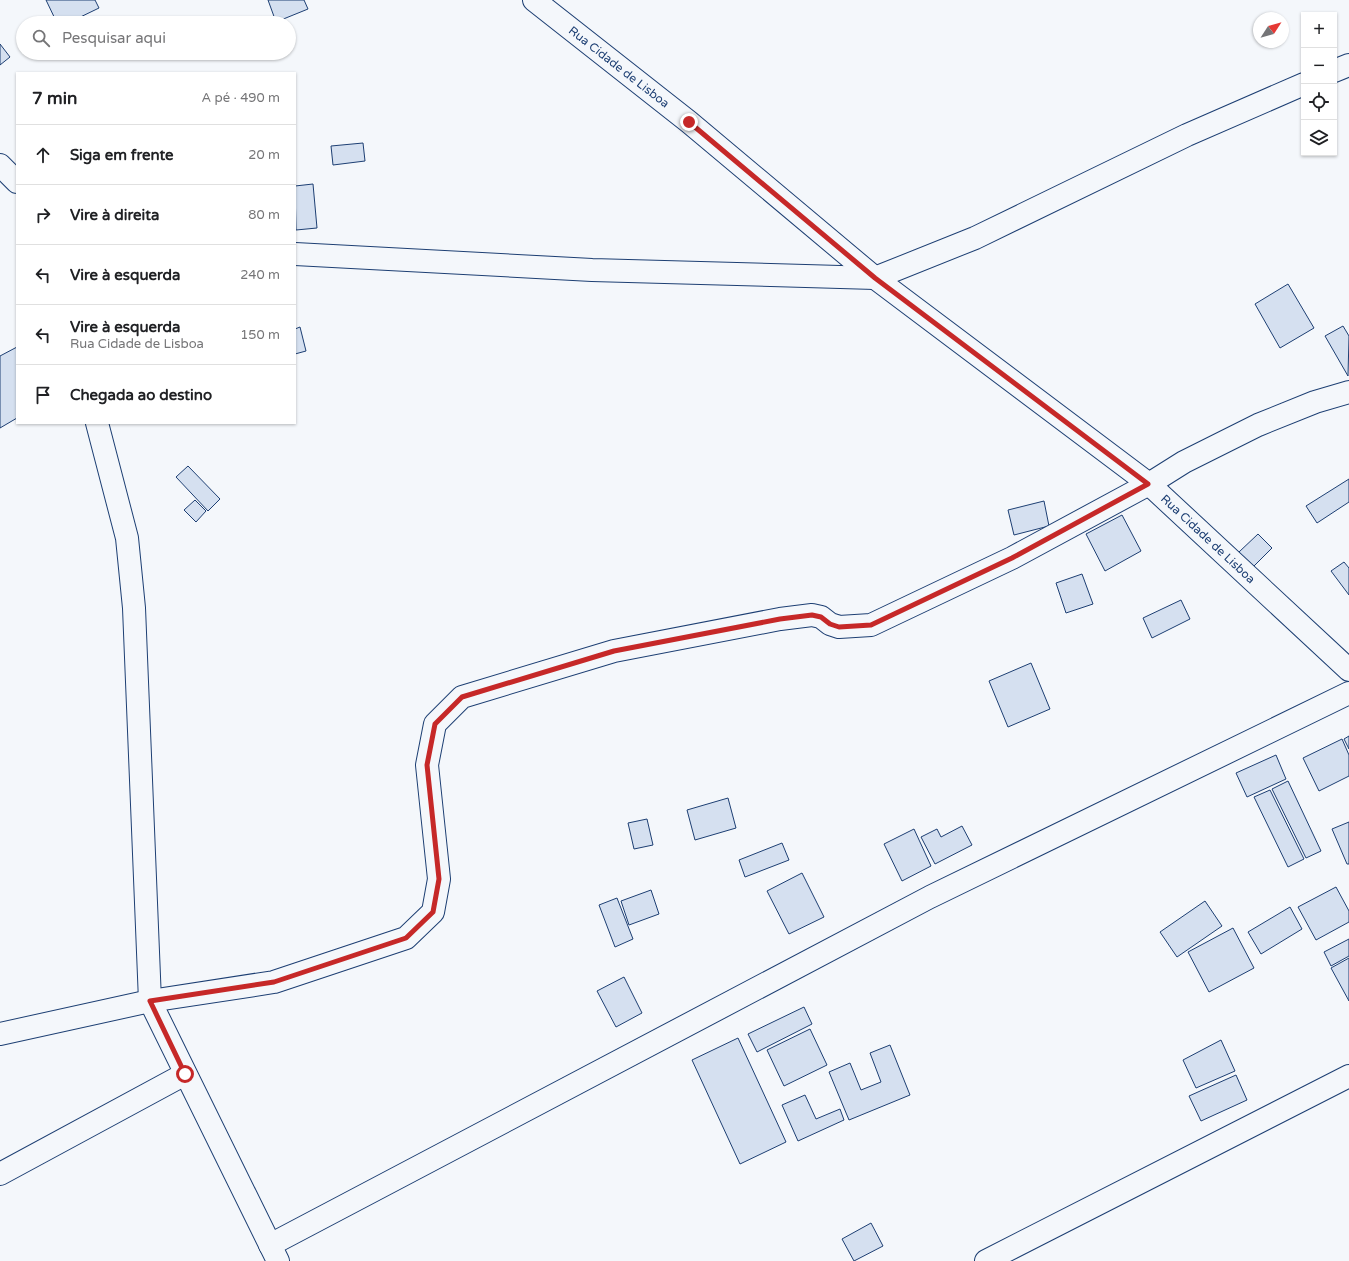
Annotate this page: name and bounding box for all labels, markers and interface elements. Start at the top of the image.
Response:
north arrow [1253,12,1289,48]
map controls [1301,12,1337,156]
button: + [1301,12,1337,48]
search box [16,16,296,60]
street label: Rua Cidade de Lisboa [566,23,672,111]
icon: search [30,27,52,49]
text: Pesquisar aqui [62,29,166,47]
button: − [1301,48,1337,84]
button: locate [1301,84,1337,120]
text: 7 min [32,88,77,109]
text: A pé · 490 m [201,90,280,106]
route end [680,113,698,131]
button: layers [1301,120,1337,156]
icon: ahead [32,144,54,166]
text: Siga em frente [70,146,174,164]
text: 20 m [248,147,280,163]
icon: right [32,204,54,226]
text: Vire à direita [70,206,159,224]
text: 80 m [248,207,280,223]
icon: left [32,264,54,286]
text: Vire à esquerda [70,266,180,284]
text: 240 m [240,267,280,283]
text: Vire à esquerda [70,318,180,336]
icon: left [32,324,54,346]
text: 150 m [240,327,280,343]
text: Rua Cidade de Lisboa [70,336,204,352]
icon: arrive [32,384,54,406]
text: Chegada ao destino [70,386,212,404]
street label: Rua Cidade de Lisboa [1158,492,1258,586]
route start [176,1065,194,1083]

